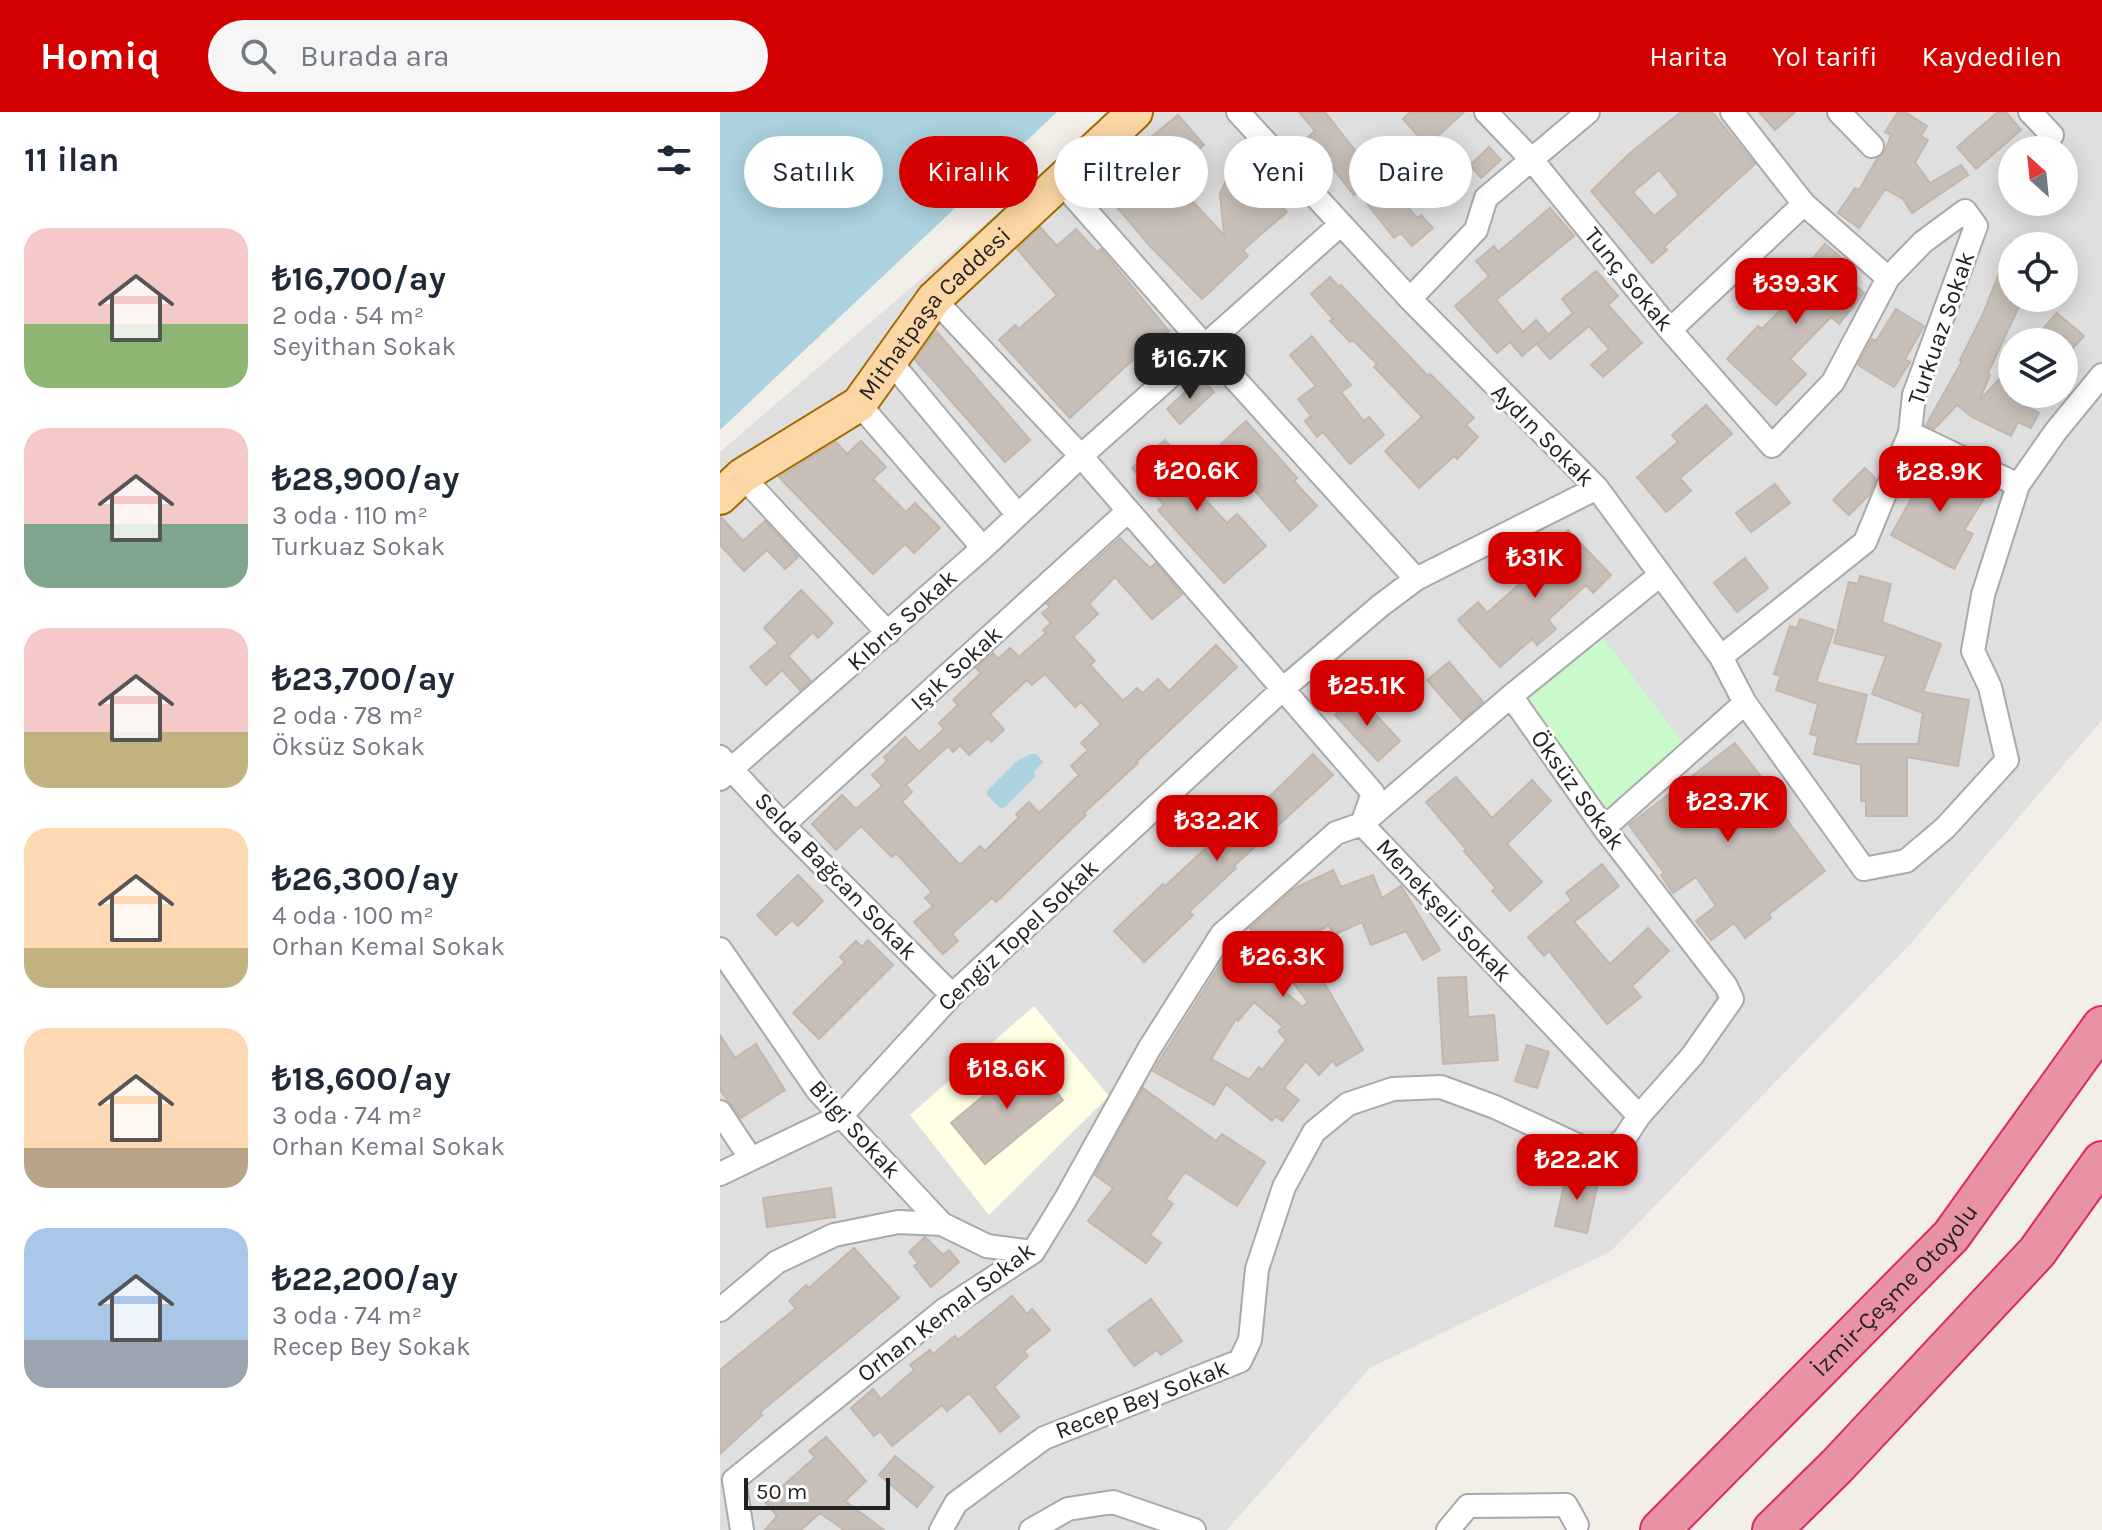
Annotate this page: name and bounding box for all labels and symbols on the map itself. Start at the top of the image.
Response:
north arrow [1998,136,2078,216]
street label: Mithatpaşa Caddesi [852,221,1016,406]
street label: Tunç Sokak [1579,221,1679,337]
street label: Turkuaz Sokak [1902,248,1980,408]
pin: ₺39.3K [1731,258,1861,326]
pin: ₺16.7K [1125,333,1255,401]
street label: Aydın Sokak [1486,378,1600,492]
pin: ₺20.6K [1132,445,1262,513]
pin: ₺28.9K [1875,446,2005,514]
pin: ₺31K [1488,532,1582,600]
street label: Kıbrıs Sokak [841,563,963,677]
street label: Işık Sokak [904,620,1008,716]
pin: ₺25.1K [1302,660,1432,728]
street label: Öksüz Sokak [1525,725,1631,855]
pin: ₺23.7K [1663,776,1793,844]
street label: Selda Bağcan Sokak [749,786,923,966]
pin: ₺32.2K [1152,795,1282,863]
street label: Menekşeli Sokak [1371,833,1517,987]
street label: Cengiz Topel Sokak [932,853,1104,1017]
pin: ₺26.3K [1218,931,1348,999]
pin: ₺18.6K [942,1043,1072,1111]
street label: Bilgi Sokak [803,1074,907,1184]
pin: ₺22.2K [1512,1134,1642,1202]
street label: İzmir-Çeşme Otoyolu [1806,1198,1984,1382]
street label: Orhan Kemal Sokak [852,1236,1040,1388]
street label: Recep Bey Sokak [1051,1353,1233,1445]
scale bar [744,1474,890,1510]

